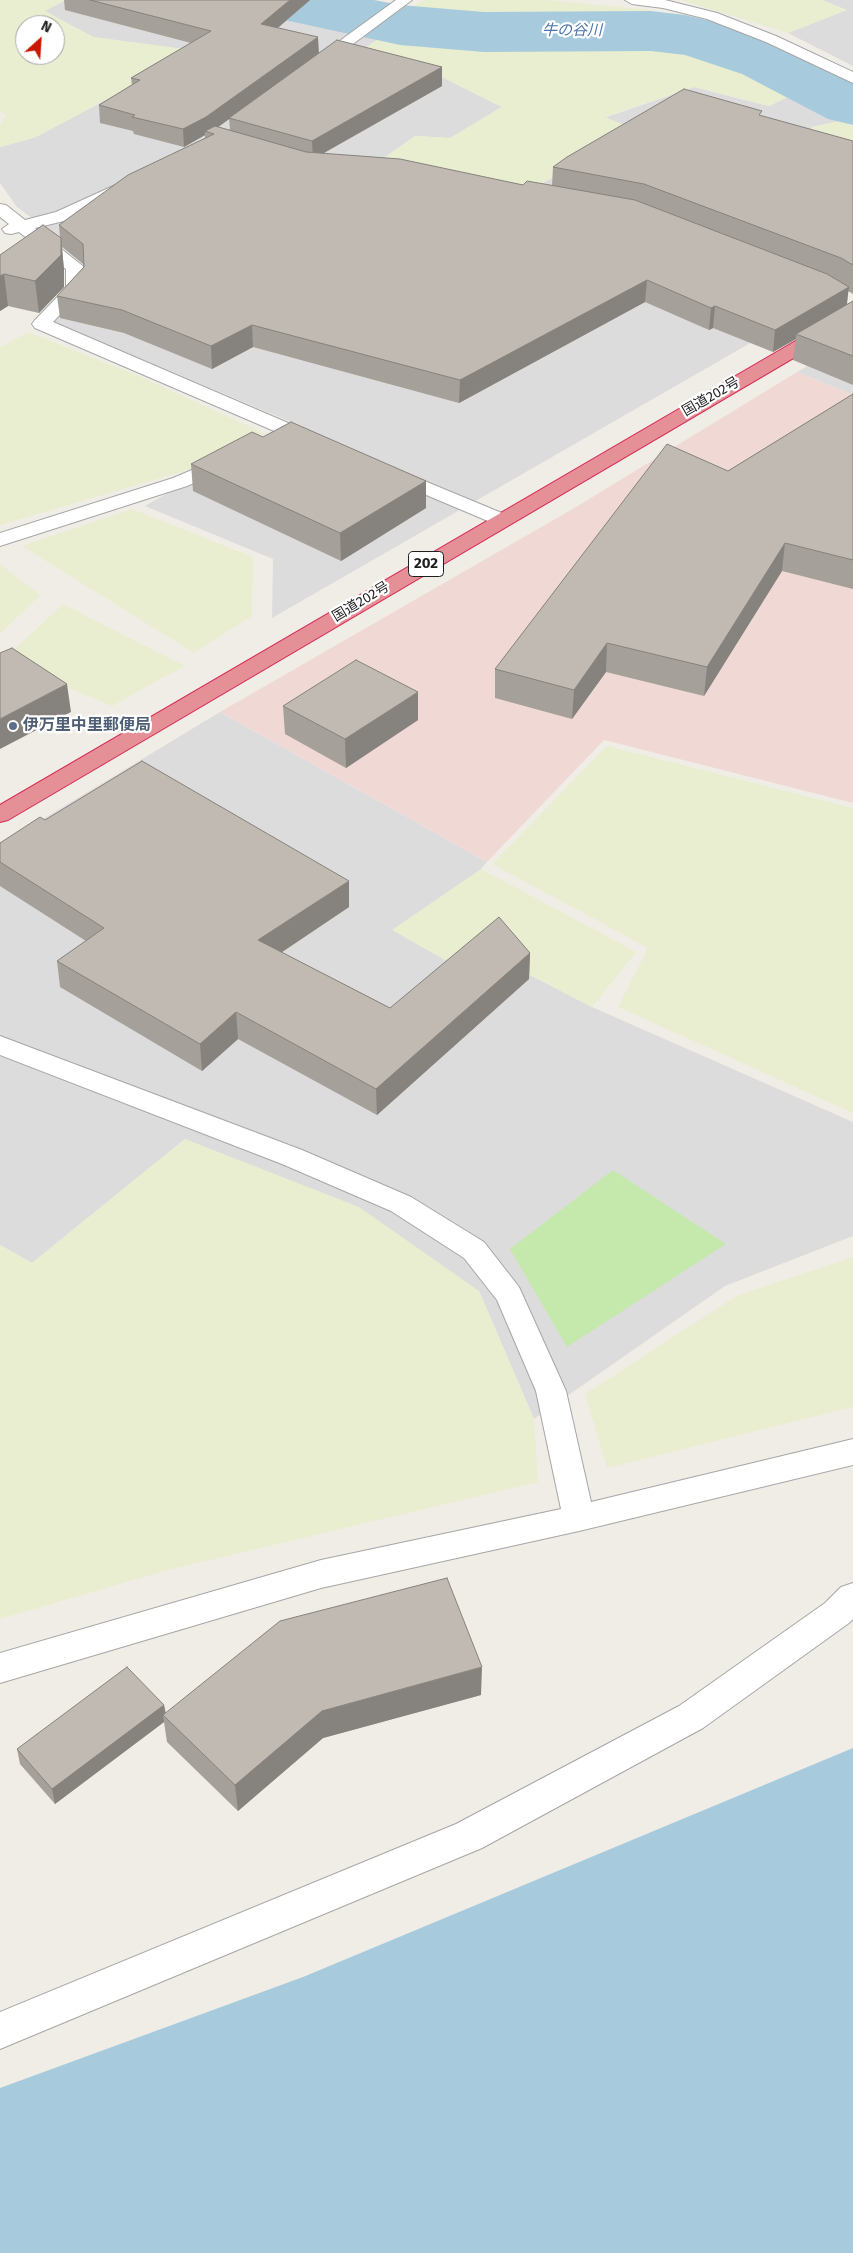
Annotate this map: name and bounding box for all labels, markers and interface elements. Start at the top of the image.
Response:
north arrow [15,15,65,65]
text: N [38,17,54,37]
water label: 牛の谷川 [542,22,602,40]
street label: 国道202号 [679,374,743,420]
road number: 202 [408,552,444,576]
street label: 国道202号 [329,578,393,626]
place label: 伊万里中里郵便局 [23,716,151,736]
marker: 伊万里中里郵便局 [7,720,19,732]

